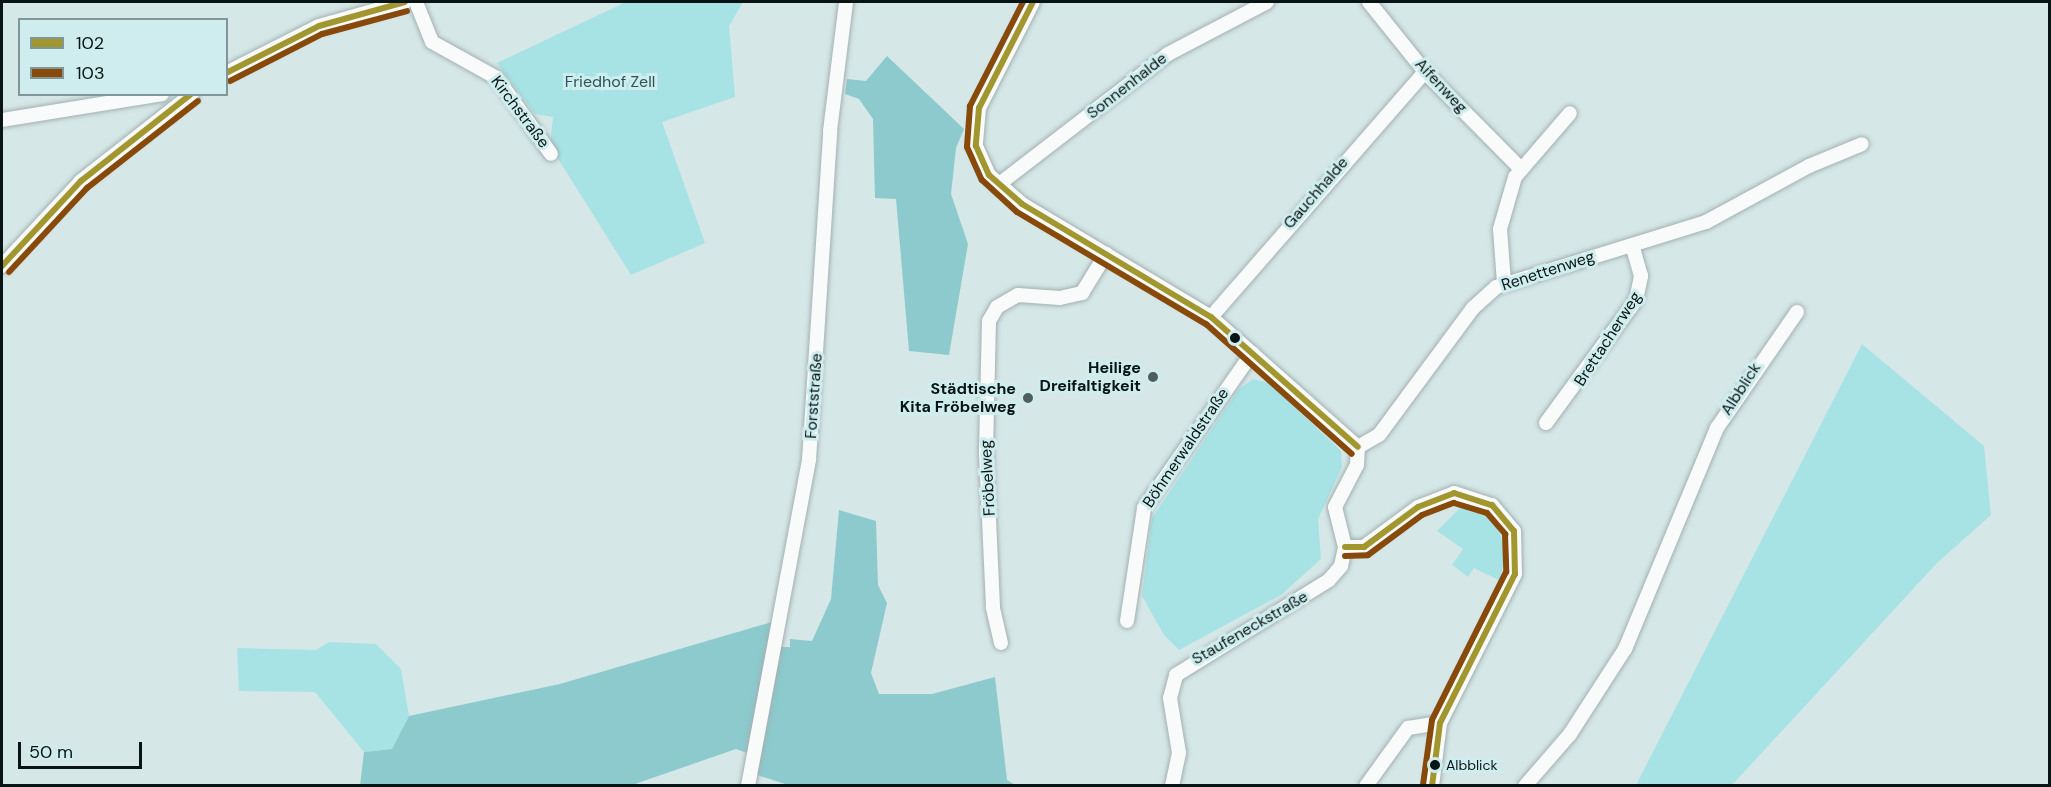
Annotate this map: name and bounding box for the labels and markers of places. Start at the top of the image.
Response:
unlabelled marker [1229,332,1241,344]
place label: Heilige Dreifaltigkeit [1040,358,1141,396]
marker: Heilige Dreifaltigkeit [1146,370,1160,384]
place label: Städtische Kita Fröbelweg [900,379,1016,417]
marker: Städtische Kita Fröbelweg [1021,391,1035,405]
place label: Albblick [1446,757,1497,773]
marker: Albblick [1429,759,1441,771]

